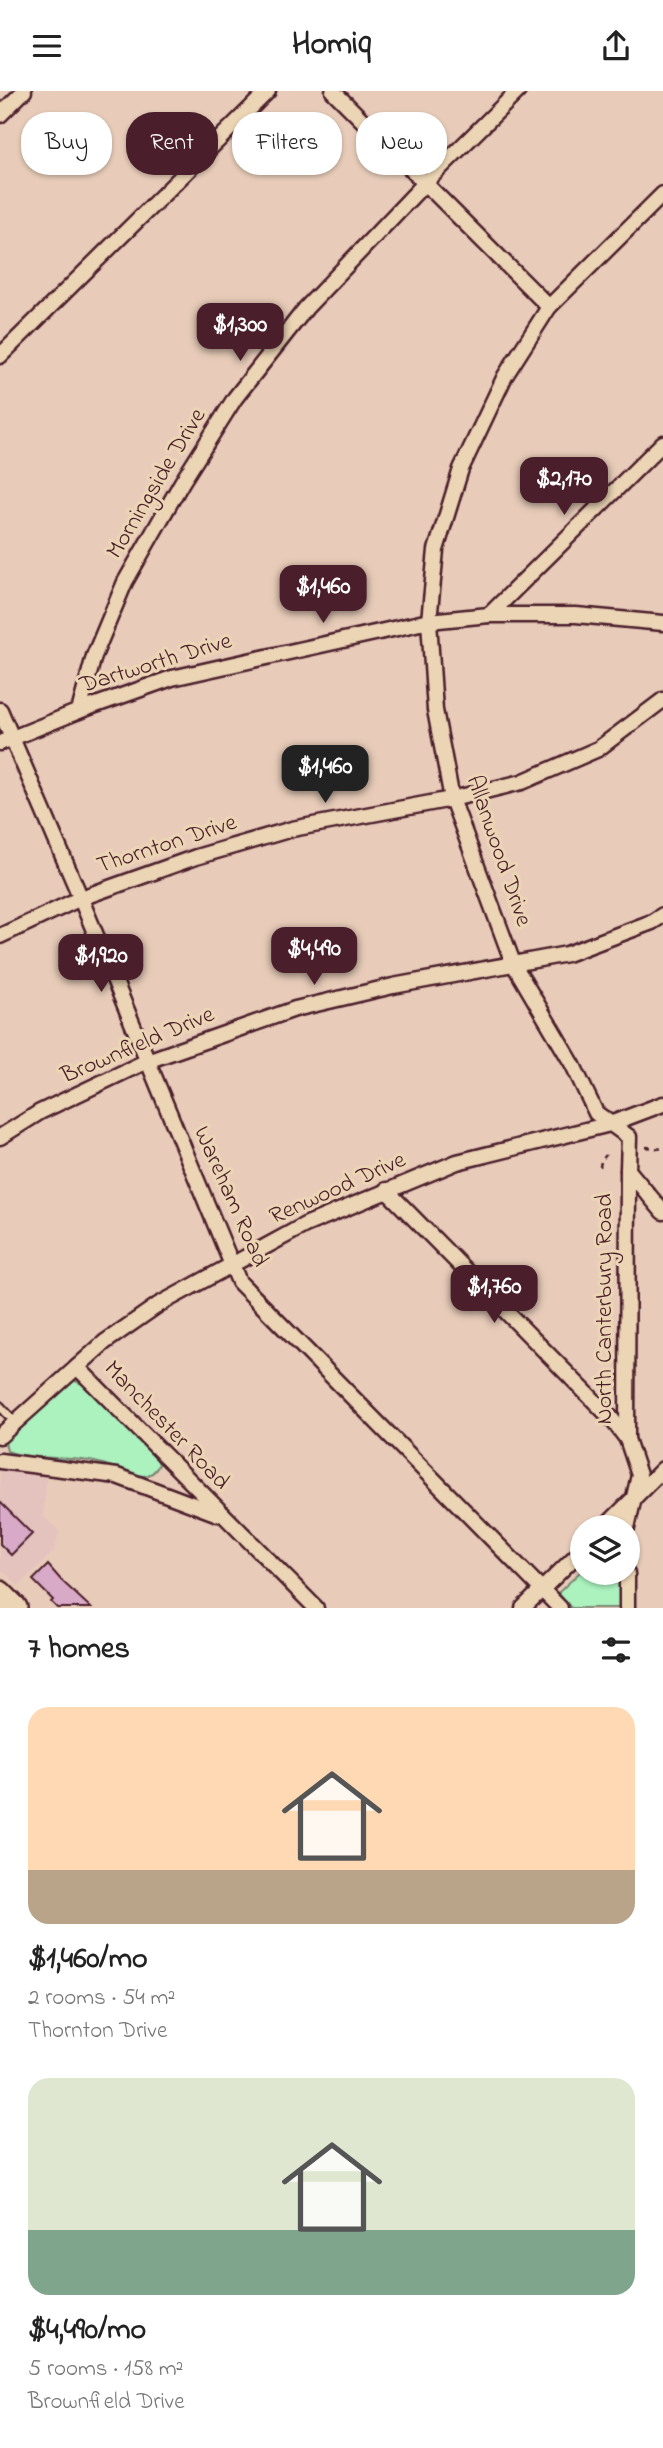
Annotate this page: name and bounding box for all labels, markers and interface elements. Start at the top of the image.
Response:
text: Homiq [292,22,371,69]
icon: menu [28,27,66,65]
icon: share [597,27,635,65]
chip: Buy [21,112,112,175]
chip: Rent [126,112,218,175]
chip: Filters [232,112,342,175]
chip: New [356,112,447,175]
pin: $1,300 [183,303,297,363]
text: $1,300 [213,309,267,342]
street label: Morningside Drive [98,402,216,566]
pin: $2,170 [507,457,621,517]
text: $2,170 [536,463,592,496]
pin: $1,460 [266,566,380,625]
text: $1,460 [296,571,350,604]
street label: Dartworth Drive [75,624,236,704]
pin: $1,460 [268,745,382,805]
text: $1,460 [298,751,352,784]
street label: Allanwood Drive [456,771,540,931]
street label: Thornton Drive [92,806,242,884]
pin: $4,490 [257,927,371,987]
text: $4,490 [287,933,341,966]
pin: $1,920 [44,935,158,994]
text: $1,920 [74,940,128,973]
street label: Brownfield Drive [55,998,220,1094]
street label: Wareham Road [183,1121,277,1274]
street label: Renwood Drive [264,1143,412,1235]
street label: North Canterbury Road [588,1193,624,1425]
pin: $1,760 [437,1265,551,1325]
text: $1,760 [467,1271,521,1304]
street label: Manchester Road [95,1353,238,1499]
map controls [570,1515,640,1585]
button: layers [570,1515,640,1585]
text: 7 homes [28,1628,130,1672]
icon: filters [597,1631,635,1669]
icon: home [269,1753,395,1879]
text: $1,460/mo [28,1938,148,1982]
text: 2 rooms · 54 m² [28,1982,175,2015]
text: Thornton Drive [28,2015,167,2048]
icon: home [269,2124,395,2250]
text: $4,490/mo [28,2309,146,2353]
text: 5 rooms · 158 m² [28,2353,183,2386]
text: Brownfield Drive [28,2386,185,2419]

